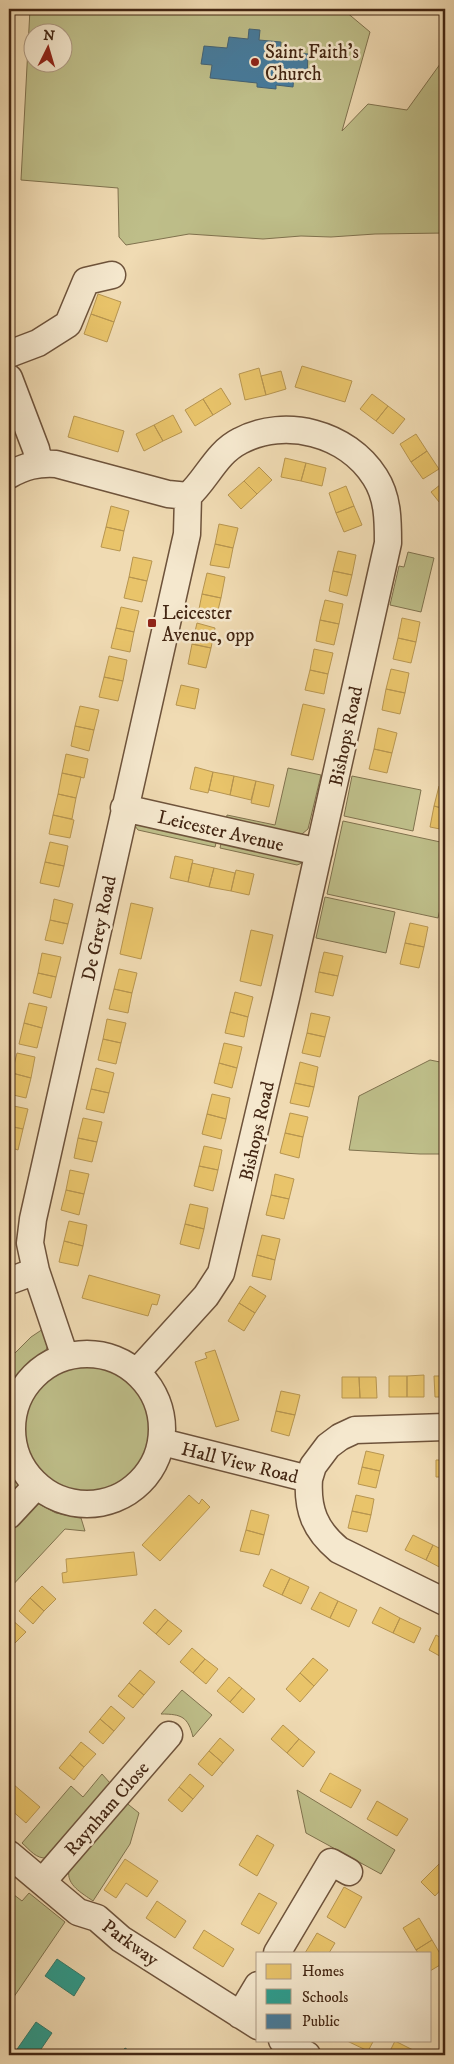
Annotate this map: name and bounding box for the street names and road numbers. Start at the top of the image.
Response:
street label: Bishops Road [325,684,368,788]
street label: Leicester Avenue [155,806,286,857]
street label: De Grey Road [77,873,122,983]
street label: Bishops Road [235,1079,280,1183]
street label: Hall View Road [179,1438,301,1489]
street label: Raynham Close [60,1757,154,1861]
street label: Parkway [97,1915,164,1972]

